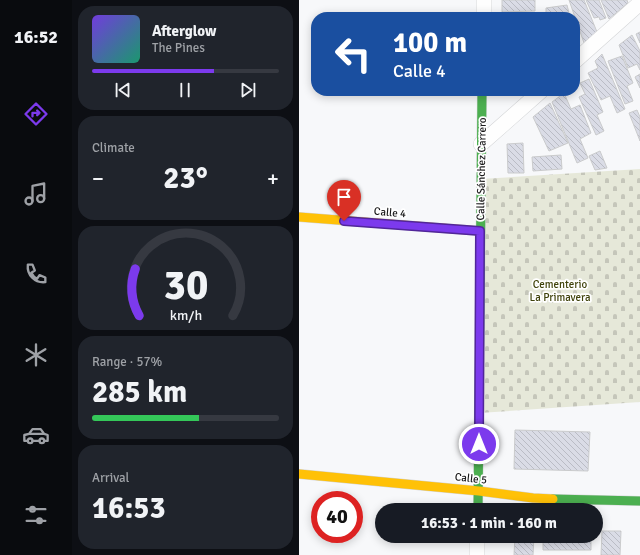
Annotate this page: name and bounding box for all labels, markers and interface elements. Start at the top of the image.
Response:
text: Afterglow [152,22,216,40]
text: 16:52 [14,26,58,48]
text: 100 m [393,26,467,60]
icon: left [327,28,379,80]
text: The Pines [152,40,205,56]
text: Calle 4 [393,60,446,82]
icon: previous [112,79,134,101]
icon: pause [174,79,196,101]
icon: next [237,79,259,101]
icon: directions [22,100,50,128]
street label: Calle Sánchez Carrero [474,117,489,221]
text: Climate [92,140,135,156]
text: 23° [163,160,208,197]
text: − [92,165,104,192]
text: + [267,165,279,192]
icon: music [22,180,50,208]
pin [327,180,361,221]
icon: arrive [333,186,355,208]
street label: Calle 4 [373,205,407,220]
text: 30 [163,259,208,310]
icon: phone [22,260,50,288]
park label: Cementerio La Primavera [530,278,591,304]
text: km/h [169,306,202,323]
icon: climate [22,341,50,369]
text: Range · 57% [92,354,162,370]
text: 285 km [92,374,187,411]
icon: car [22,421,50,449]
position arrow [458,423,500,465]
text: Arrival [92,470,129,486]
street label: Calle 5 [454,470,488,487]
text: 16:53 [92,490,166,527]
speed limit sign: 40 [311,491,363,543]
icon: filters [22,501,50,529]
text: 16:53 · 1 min · 160 m [421,514,557,532]

